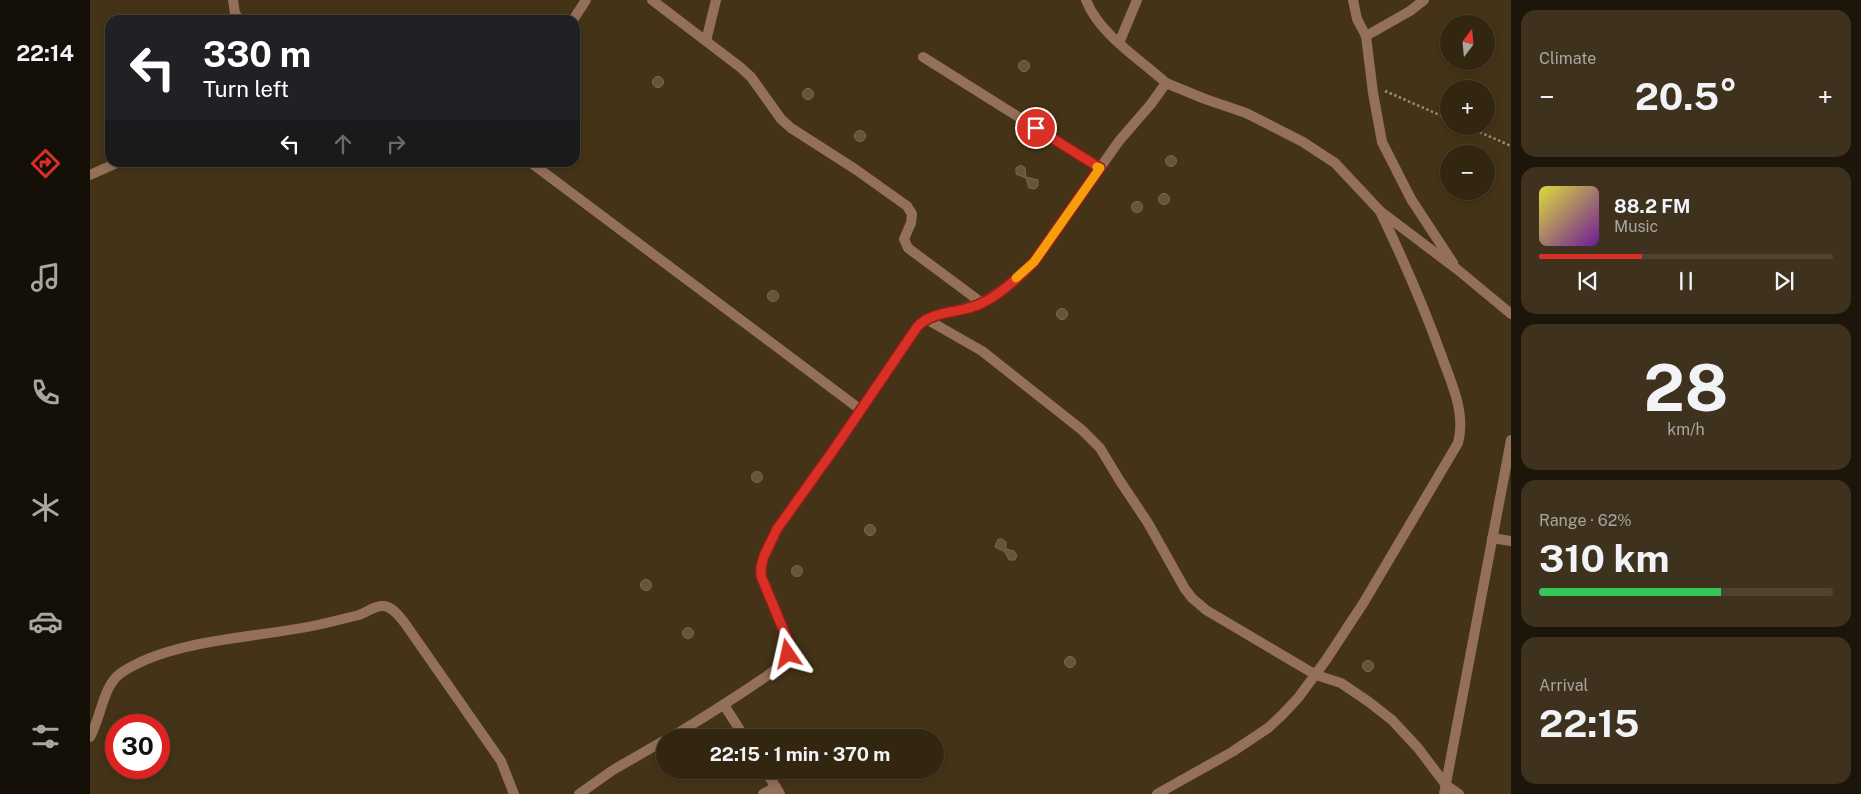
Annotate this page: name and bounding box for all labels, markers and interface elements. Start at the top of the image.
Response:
north arrow [1440,15,1495,70]
map controls [1440,15,1495,200]
text: 330 m [203,34,311,75]
icon: left [120,35,185,100]
text: 22:14 [16,40,74,66]
text: Climate [1539,49,1596,68]
text: 20.5° [1635,74,1737,119]
text: Turn left [203,76,289,102]
button: + [1440,80,1495,135]
text: − [1539,80,1555,113]
text: + [1817,80,1833,113]
pin [1015,107,1057,149]
icon: arrive [1022,114,1050,142]
icon: left [276,130,304,158]
icon: ahead [329,130,357,158]
icon: right [382,130,410,158]
button: − [1440,145,1495,200]
icon: directions [28,146,63,181]
text: 88.2 FM [1614,195,1690,217]
text: Music [1614,217,1658,236]
icon: music [28,260,63,295]
icon: previous [1574,267,1602,295]
icon: pause [1672,267,1700,295]
icon: next [1770,267,1798,295]
text: 28 [1644,349,1728,426]
icon: phone [28,375,63,410]
text: km/h [1667,420,1705,439]
icon: climate [28,490,63,525]
text: Range · 62% [1539,511,1632,530]
text: 310 km [1539,536,1670,581]
icon: car [28,604,63,639]
position arrow [761,627,813,679]
text: Arrival [1539,676,1588,695]
text: 22:15 [1539,701,1639,746]
speed limit sign: 30 [105,714,170,779]
icon: filters [28,719,63,754]
text: 22:15 · 1 min · 370 m [710,743,890,765]

